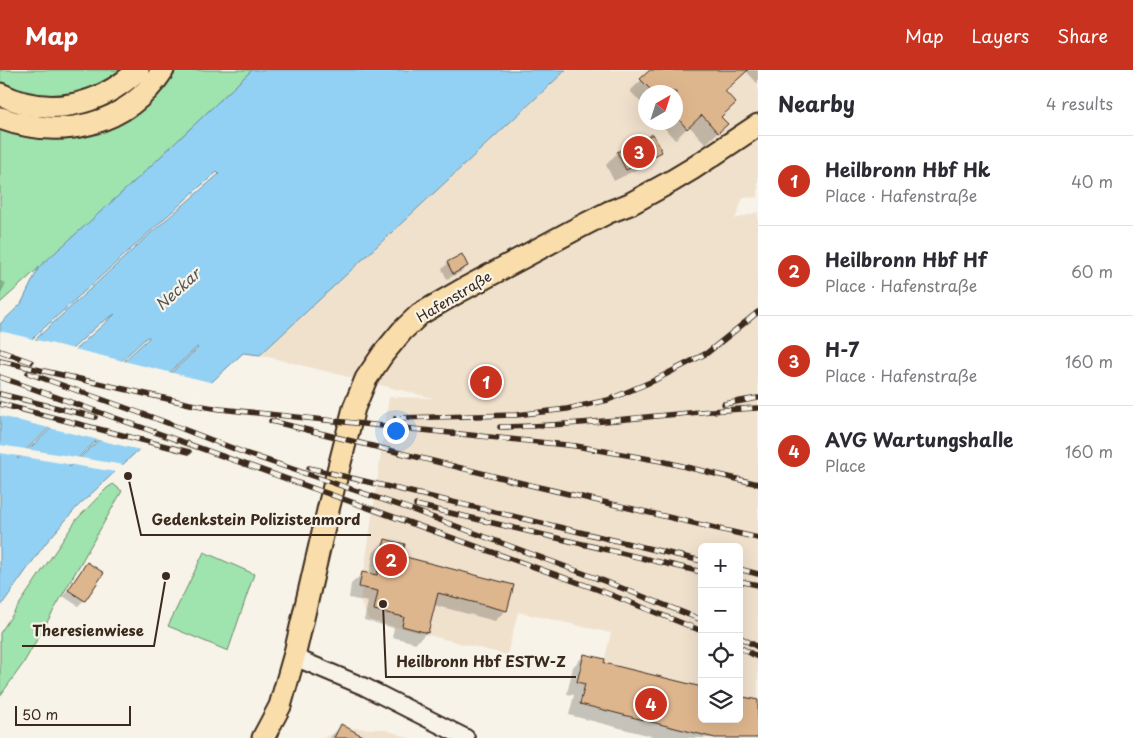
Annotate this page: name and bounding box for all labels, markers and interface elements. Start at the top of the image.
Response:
text: Map [25,17,78,53]
text: Map [905,22,944,49]
text: Layers [972,22,1029,49]
text: Share [1057,22,1108,49]
north arrow [638,85,683,130]
text: Nearby [778,87,855,119]
text: 4 results [1046,91,1113,115]
pin: 3 [623,133,655,171]
text: Heilbronn Hbf Hk [825,155,990,183]
text: 1 [790,169,798,193]
text: 40 m [1071,169,1113,193]
text: Place · Hafenstraße [825,183,977,207]
text: Heilbronn Hbf Hf [825,245,987,273]
text: 2 [788,259,800,283]
text: 60 m [1071,259,1113,283]
water label: Neckar [149,261,206,315]
street label: Hafenstraße [412,266,495,327]
text: Place · Hafenstraße [825,273,977,297]
text: H-7 [825,335,859,363]
text: 3 [789,349,799,373]
text: 160 m [1065,349,1113,373]
pin: 1 [470,363,502,401]
text: Place · Hafenstraße [825,363,977,387]
your location [383,418,409,444]
text: AVG Wartungshalle [825,425,1013,453]
text: 4 [789,439,799,463]
text: 160 m [1065,439,1113,463]
text: Place [825,453,866,477]
callout: Gedenkstein Polizistenmord [141,505,371,535]
text: Gedenkstein Polizistenmord [152,507,360,530]
pin: 2 [375,541,407,579]
map controls [698,543,743,723]
button: + [698,543,743,588]
button: − [698,588,743,633]
callout: Theresienwiese [22,616,154,646]
text: Theresienwiese [32,618,144,641]
button: locate [698,633,743,678]
callout: Heilbronn Hbf ESTW-Z [386,647,576,677]
text: Heilbronn Hbf ESTW-Z [396,649,566,672]
button: layers [698,678,743,723]
pin: 4 [635,685,667,723]
scale bar [15,703,131,726]
text: 50 m [22,704,58,725]

